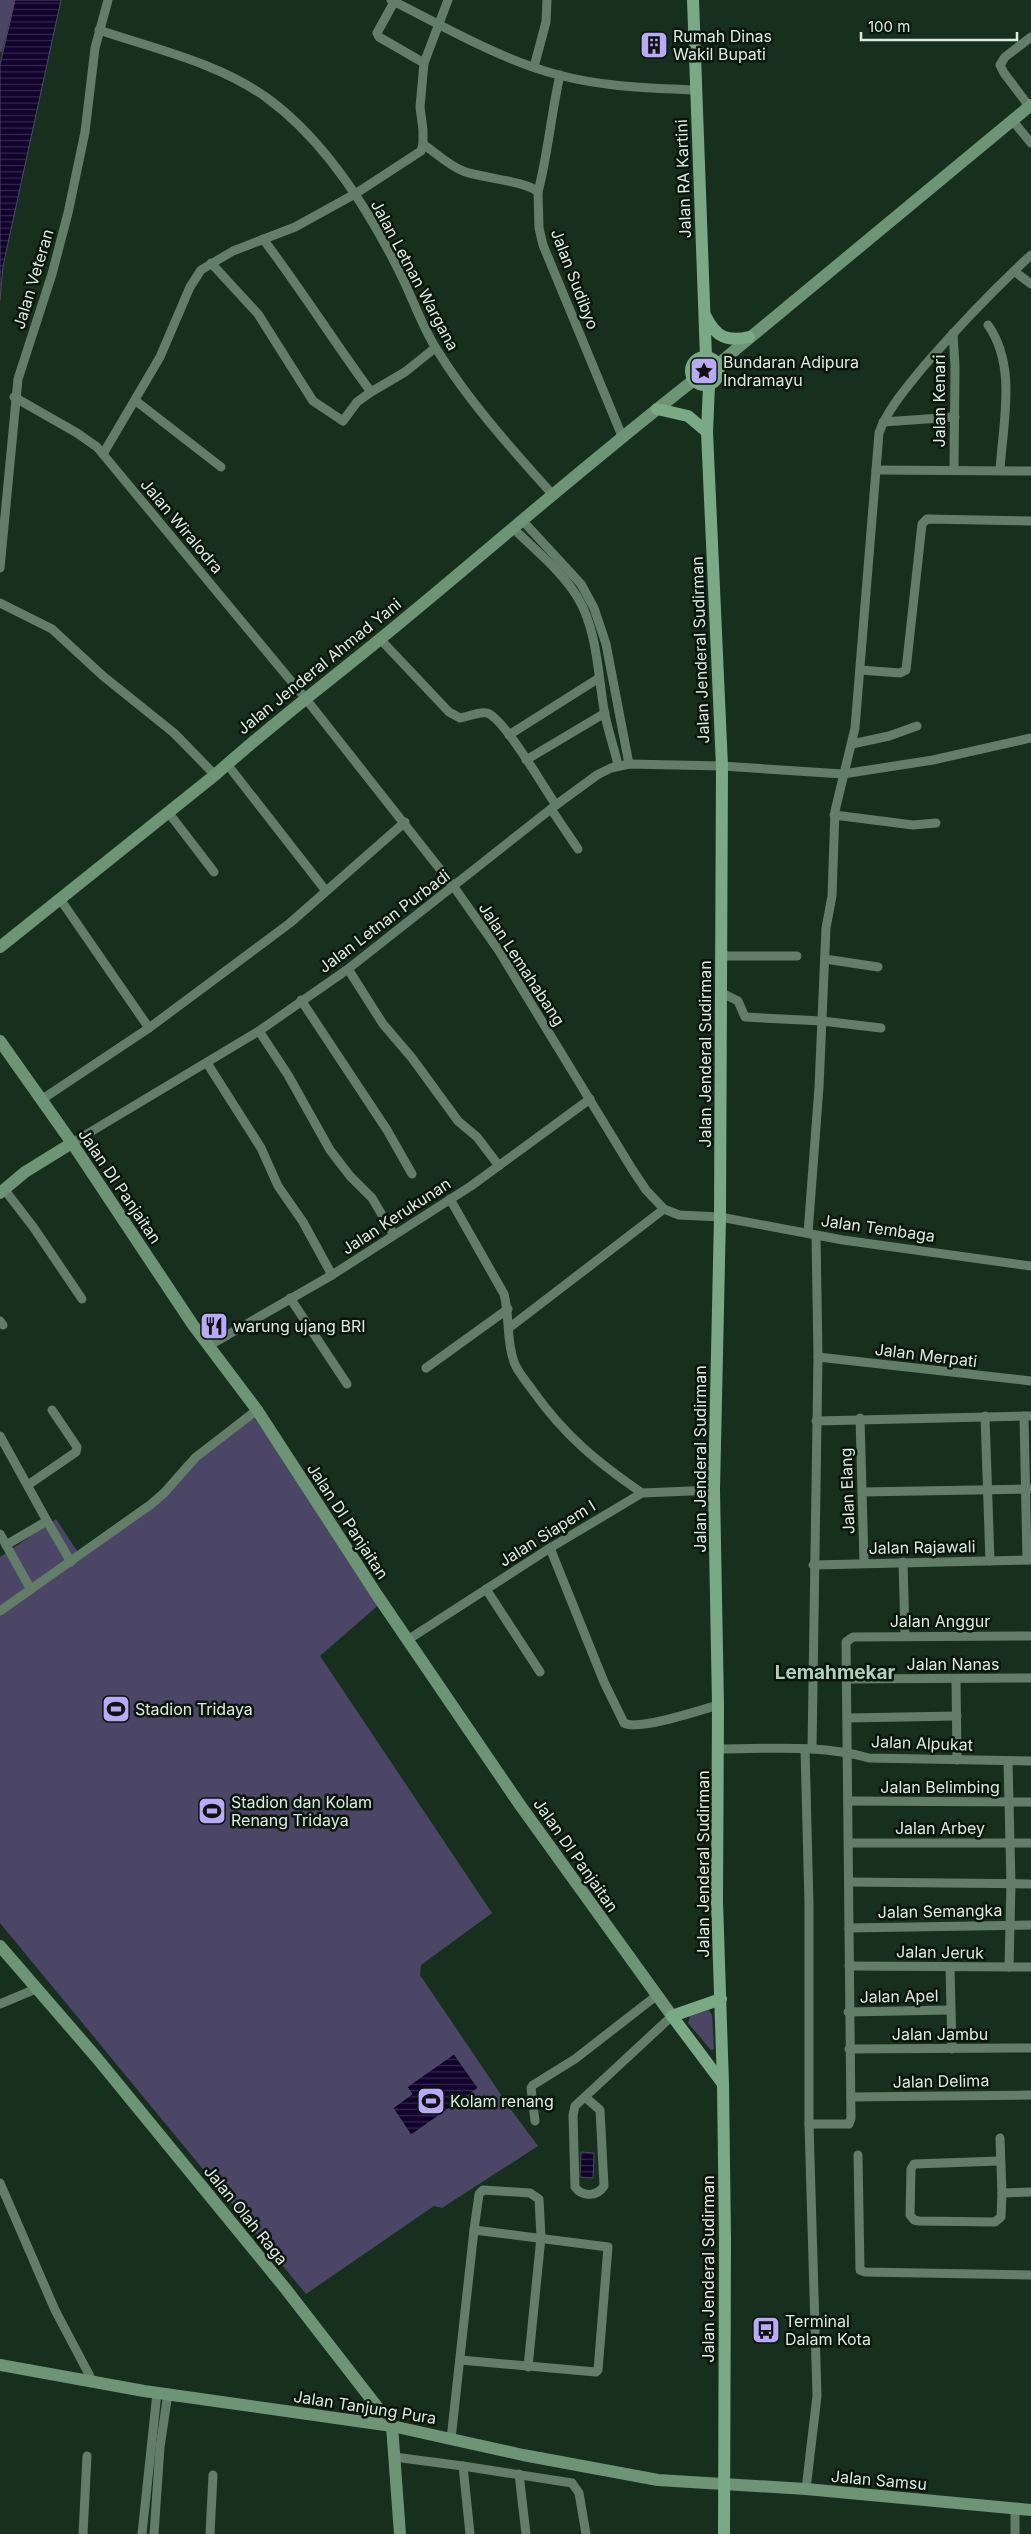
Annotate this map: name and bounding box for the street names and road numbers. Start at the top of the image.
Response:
street label: Jalan RA Kartini [671,119,695,239]
street label: Jalan Letnan Wargana [367,196,463,354]
street label: Jalan Sudibyo [547,226,603,332]
street label: Jalan Veteran [8,227,58,331]
street label: Jalan Kenari [929,355,949,447]
street label: Jalan Wiralodra [136,474,228,578]
street label: Jalan Jenderal Sudirman [687,556,713,744]
street label: Jalan Jenderal Ahmad Yani [233,594,405,738]
street label: Jalan Letnan Purbadi [314,865,454,977]
street label: Jalan Lemahabang [475,899,569,1029]
street label: Jalan Jenderal Sudirman [695,960,715,1148]
street label: Jalan DI Panjaitan [74,1125,166,1247]
street label: Jalan Kerukunan [338,1173,454,1259]
street label: Jalan Tembaga [820,1210,936,1246]
street label: Jalan Merpati [874,1339,978,1371]
street label: Jalan Jenderal Sudirman [690,1365,710,1553]
street label: Jalan Elang [835,1447,859,1535]
street label: Jalan DI Panjaitan [303,1459,393,1583]
street label: Jalan Siapem I [495,1495,599,1571]
street label: Jalan Rajawali [868,1536,976,1558]
street label: Jalan Anggur [890,1611,990,1631]
street label: Jalan Nanas [907,1654,999,1674]
street label: Jalan Alpukat [871,1731,973,1755]
street label: Jalan Jenderal Sudirman [693,1770,713,1958]
street label: Jalan Belimbing [880,1777,1000,1797]
street label: Jalan DI Panjaitan [529,1794,623,1916]
street label: Jalan Arbey [895,1818,985,1838]
street label: Jalan Semangka [878,1900,1002,1922]
street label: Jalan Jeruk [896,1941,984,1963]
street label: Jalan Apel [859,1985,939,2007]
street label: Jalan Jambu [892,2024,988,2044]
street label: Jalan Delima [893,2070,989,2092]
street label: Jalan Olah Raga [200,2161,292,2269]
street label: Jalan Jenderal Sudirman [698,2175,718,2363]
street label: Jalan Tanjung Pura [292,2386,438,2428]
street label: Jalan Samsu [830,2466,928,2494]

